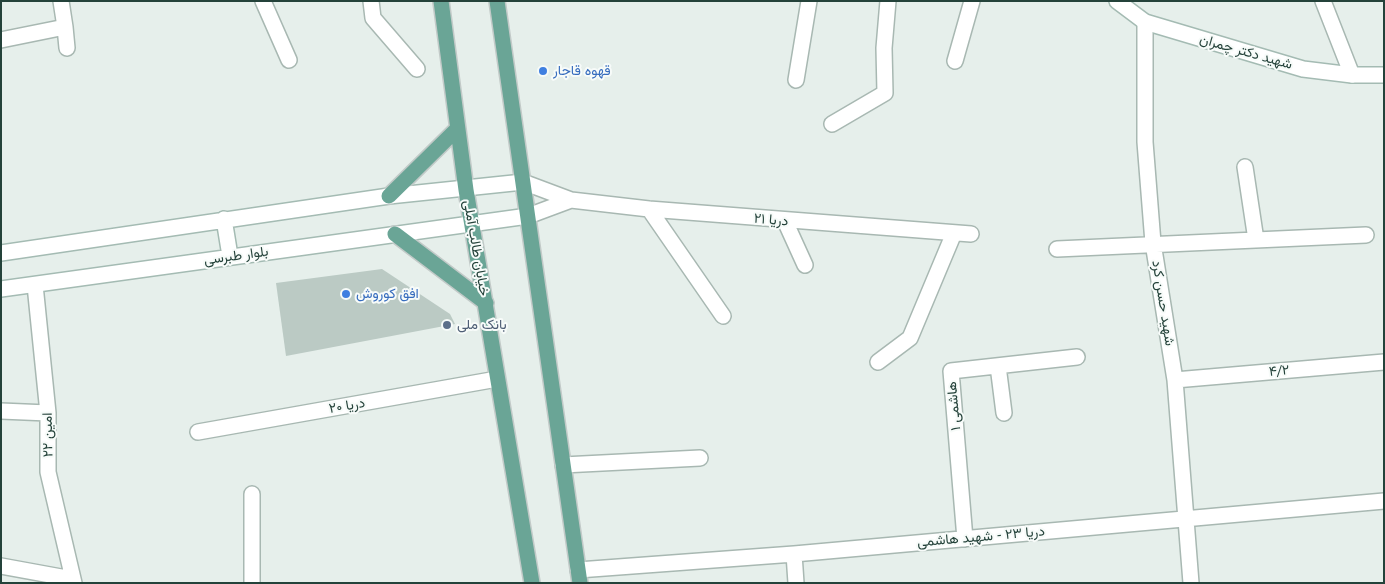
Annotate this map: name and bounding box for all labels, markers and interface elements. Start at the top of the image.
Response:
street label: شهید دکتر چمران [1198,31,1294,73]
place label: قهوه قاجار [553,63,611,79]
marker: قهوه قاجار [537,65,549,77]
street label: خیابان طالب آملی [459,199,493,297]
street label: دریا ۲۱ [753,210,789,230]
street label: بلوار طبرسی [203,243,269,269]
street label: شهید حسن کرد [1148,259,1178,347]
place label: افق کوروش [356,286,419,302]
marker: افق کوروش [340,288,352,300]
place label: بانک ملی [457,317,507,333]
marker: بانک ملی [441,319,453,331]
street label: ۴/۲ [1268,362,1290,380]
street label: هاشمی ۱ [943,381,965,431]
street label: دریا ۲۰ [328,395,366,417]
street label: امین ۲۲ [39,412,57,458]
street label: دریا ۲۳ - شهید هاشمی [916,523,1046,551]

